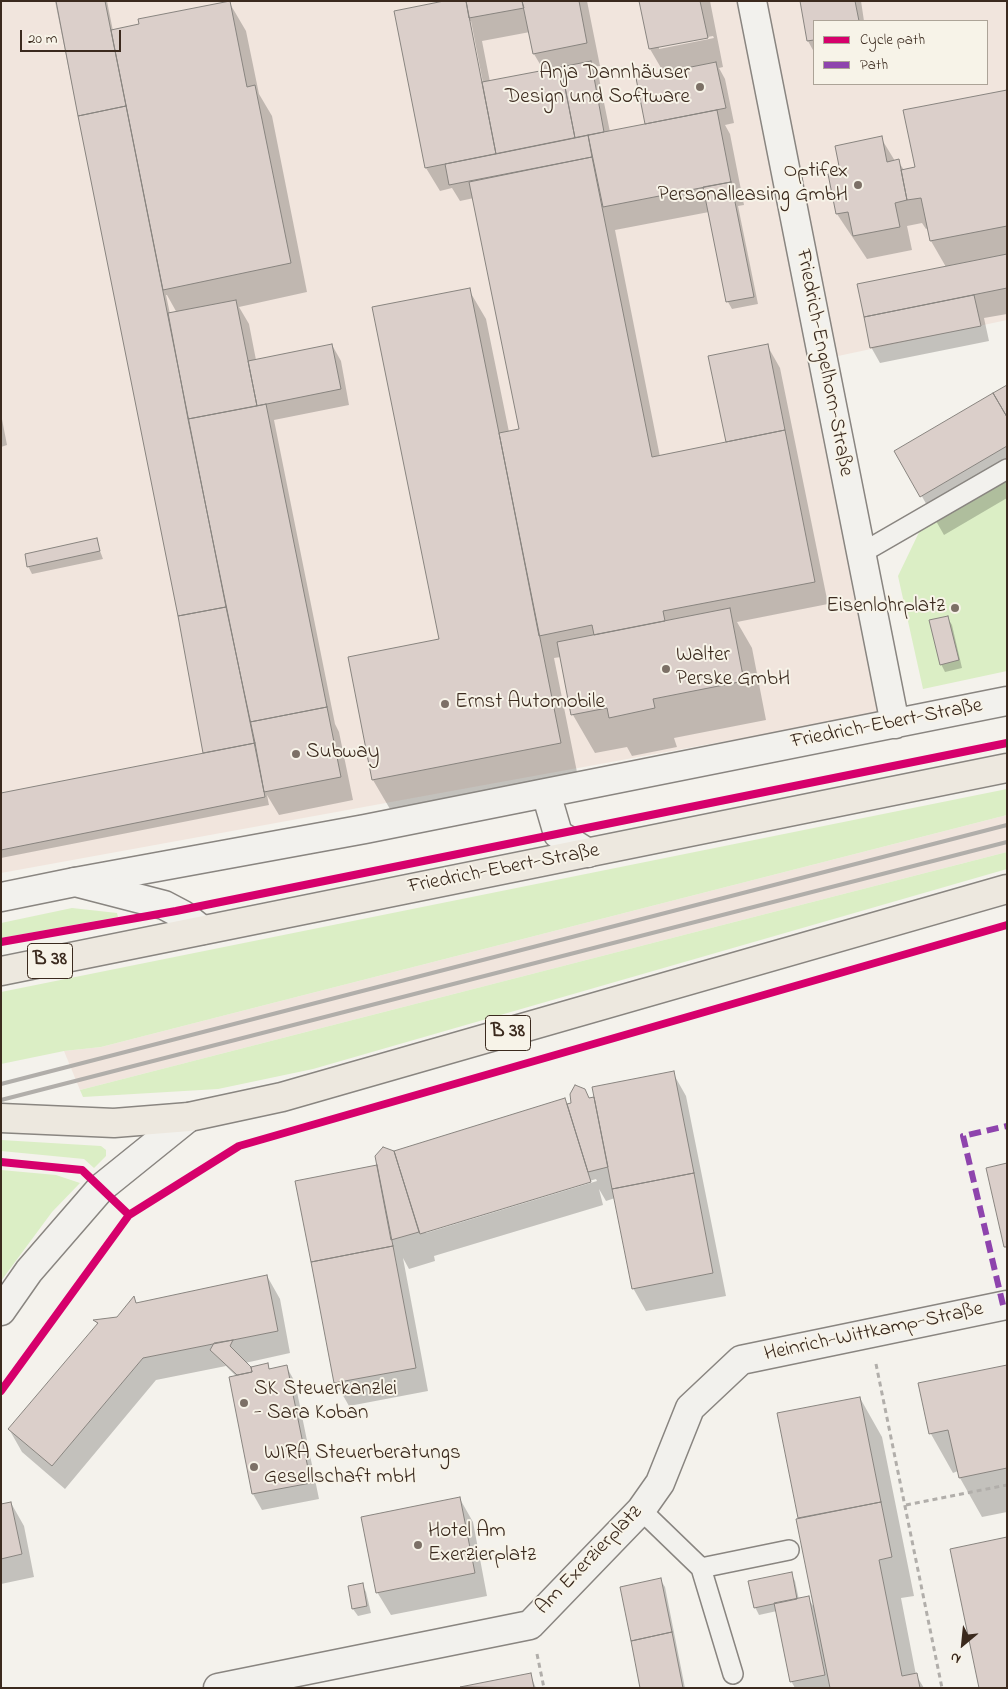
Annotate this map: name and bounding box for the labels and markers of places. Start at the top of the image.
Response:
place label: Anja Dannhäuser Design und Software [505,62,690,112]
marker: Anja Dannhäuser Design und Software [694,81,706,93]
place label: Optifex Personalleasing GmbH [658,160,848,210]
marker: Optifex Personalleasing GmbH [852,179,864,191]
place label: Eisenlohrplatz [826,595,945,621]
marker: Eisenlohrplatz [949,602,961,614]
place label: Walter Perske GmbH [676,644,790,694]
marker: Walter Perske GmbH [660,663,672,675]
place label: Ernst Automobile [455,691,605,717]
marker: Ernst Automobile [439,698,451,710]
place label: Subway [306,741,379,767]
marker: Subway [290,748,302,760]
place label: SK Steuerkanzlei - Sara Koban [254,1378,397,1428]
marker: SK Steuerkanzlei - Sara Koban [238,1397,250,1409]
place label: WIRA Steuerberatungs Gesellschaft mbH [264,1442,461,1492]
marker: WIRA Steuerberatungs Gesellschaft mbH [248,1461,260,1473]
place label: Hotel Am Exerzierplatz [428,1520,536,1570]
marker: Hotel Am Exerzierplatz [412,1539,424,1551]

